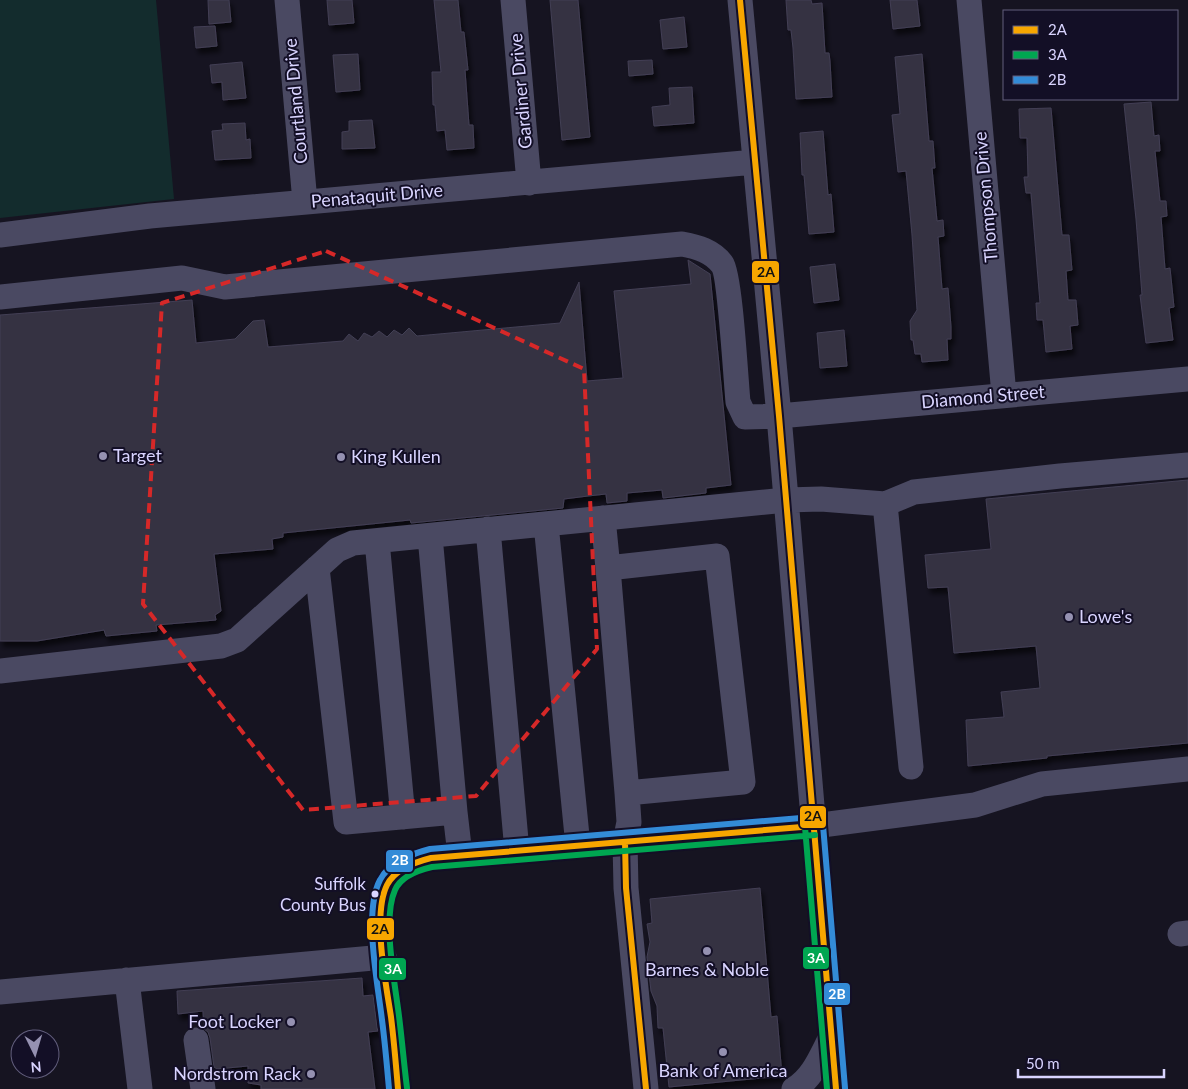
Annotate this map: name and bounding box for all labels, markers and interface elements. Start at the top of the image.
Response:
legend [1003,10,1178,100]
text: 2A [1048,20,1068,38]
street label: Gardiner Drive [504,32,536,150]
street label: Courtland Drive [279,37,311,165]
text: 3A [1048,45,1068,63]
text: 2B [1048,70,1066,88]
street label: Thompson Drive [968,131,1002,263]
street label: Penataquit Drive [310,178,444,212]
line badge: 2A [751,260,780,284]
text: 2A [757,263,775,280]
street label: Diamond Street [920,380,1046,412]
place label: Target [113,444,163,466]
place label: King Kullen [351,445,441,467]
marker: Target [97,450,109,462]
marker: King Kullen [335,451,347,463]
place label: Lowe's [1079,605,1132,627]
marker: Lowe's [1063,611,1075,623]
line badge: 2A [799,805,827,829]
text: 2A [804,807,822,824]
line badge: 2B [385,849,414,873]
text: 2B [391,851,409,868]
place label: Suffolk County Bus [280,873,366,915]
marker: Suffolk County Bus [370,889,380,899]
line badge: 2A [366,917,395,941]
text: 2A [371,920,389,937]
marker: Barnes & Noble [701,945,713,957]
line badge: 3A [802,946,830,970]
text: 3A [807,949,825,966]
line badge: 3A [378,957,407,981]
place label: Barnes & Noble [645,958,769,980]
text: 3A [384,960,402,977]
line badge: 2B [823,982,851,1006]
text: 2B [828,985,846,1002]
place label: Foot Locker [188,1010,281,1032]
marker: Foot Locker [285,1016,297,1028]
north arrow [10,1029,60,1079]
marker: Bank of America [717,1046,729,1058]
scale bar [1018,1046,1164,1078]
text: 50 m [1026,1054,1060,1072]
text: N [30,1059,42,1076]
place label: Bank of America [658,1059,788,1081]
place label: Nordstrom Rack [173,1062,302,1084]
marker: Nordstrom Rack [305,1068,317,1080]

